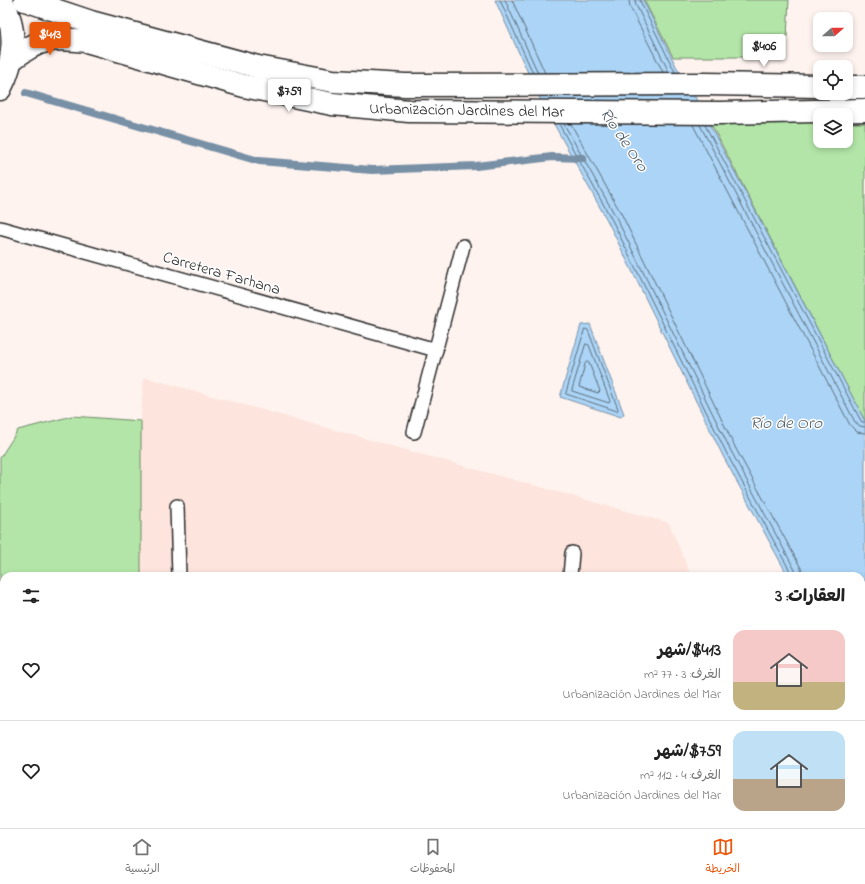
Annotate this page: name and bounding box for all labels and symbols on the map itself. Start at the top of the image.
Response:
north arrow [813,12,853,52]
pin: $413 [26,22,74,56]
pin: $406 [740,34,788,68]
pin: $759 [265,79,313,113]
street label: Urbanización Jardines del Mar [369,97,565,125]
water label: Río de Oro [593,103,655,178]
street label: Carretera Farhana [160,246,283,302]
water label: Río de Oro [750,411,823,436]

